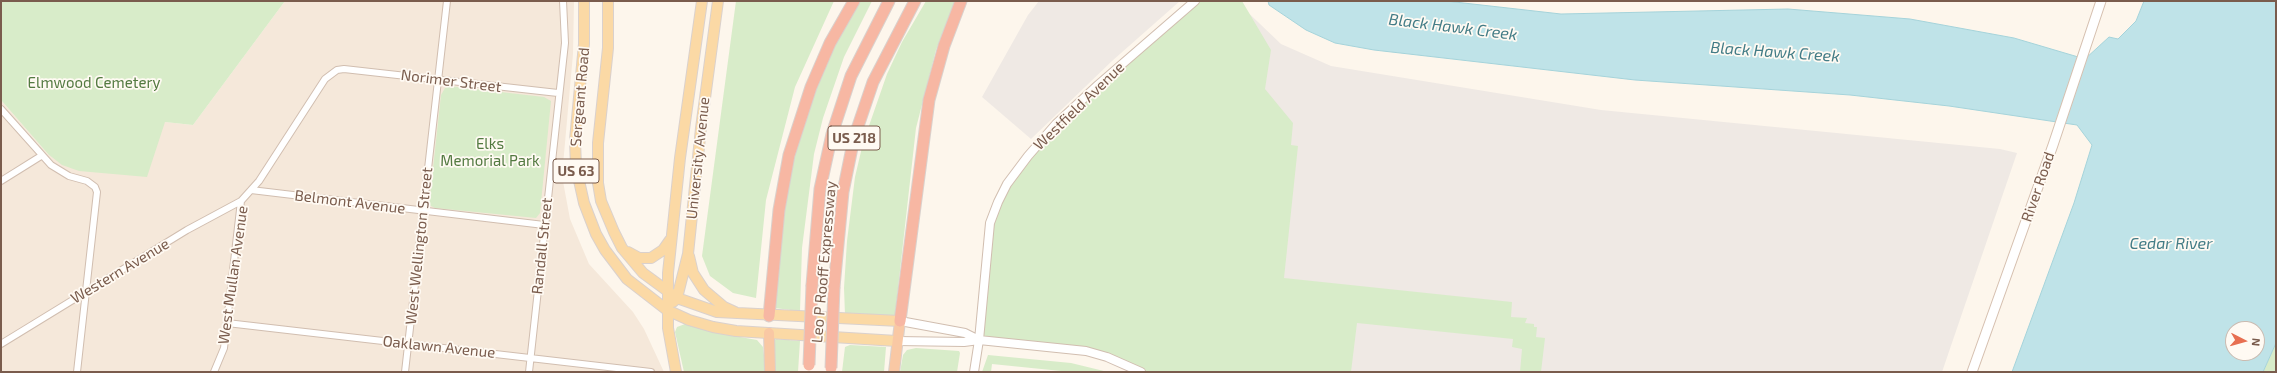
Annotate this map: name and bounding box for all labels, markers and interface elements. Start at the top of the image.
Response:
water label: Black Hawk Creek [1388,10,1518,44]
water label: Black Hawk Creek [1710,38,1840,66]
street label: Sergeant Road [567,47,593,147]
street label: Westfield Avenue [1030,58,1128,154]
street label: Norimer Street [400,66,502,96]
park label: Elmwood Cemetery [28,74,160,92]
street label: University Avenue [683,96,713,220]
road number: US 218 [828,126,880,150]
park label: Elks Memorial Park [440,135,540,170]
street label: River Road [2018,150,2058,224]
road number: US 63 [553,159,599,183]
street label: West Wellington Street [402,166,436,326]
street label: Leo P Rooff Expressway [808,180,840,344]
street label: Belmont Avenue [294,186,406,218]
street label: Randall Street [528,197,556,295]
street label: West Mullan Avenue [214,204,252,346]
water label: Cedar River [2129,234,2213,254]
street label: Western Avenue [67,235,173,307]
north arrow [2225,321,2265,361]
street label: Oaklawn Avenue [382,332,496,362]
text: N [2250,338,2263,347]

